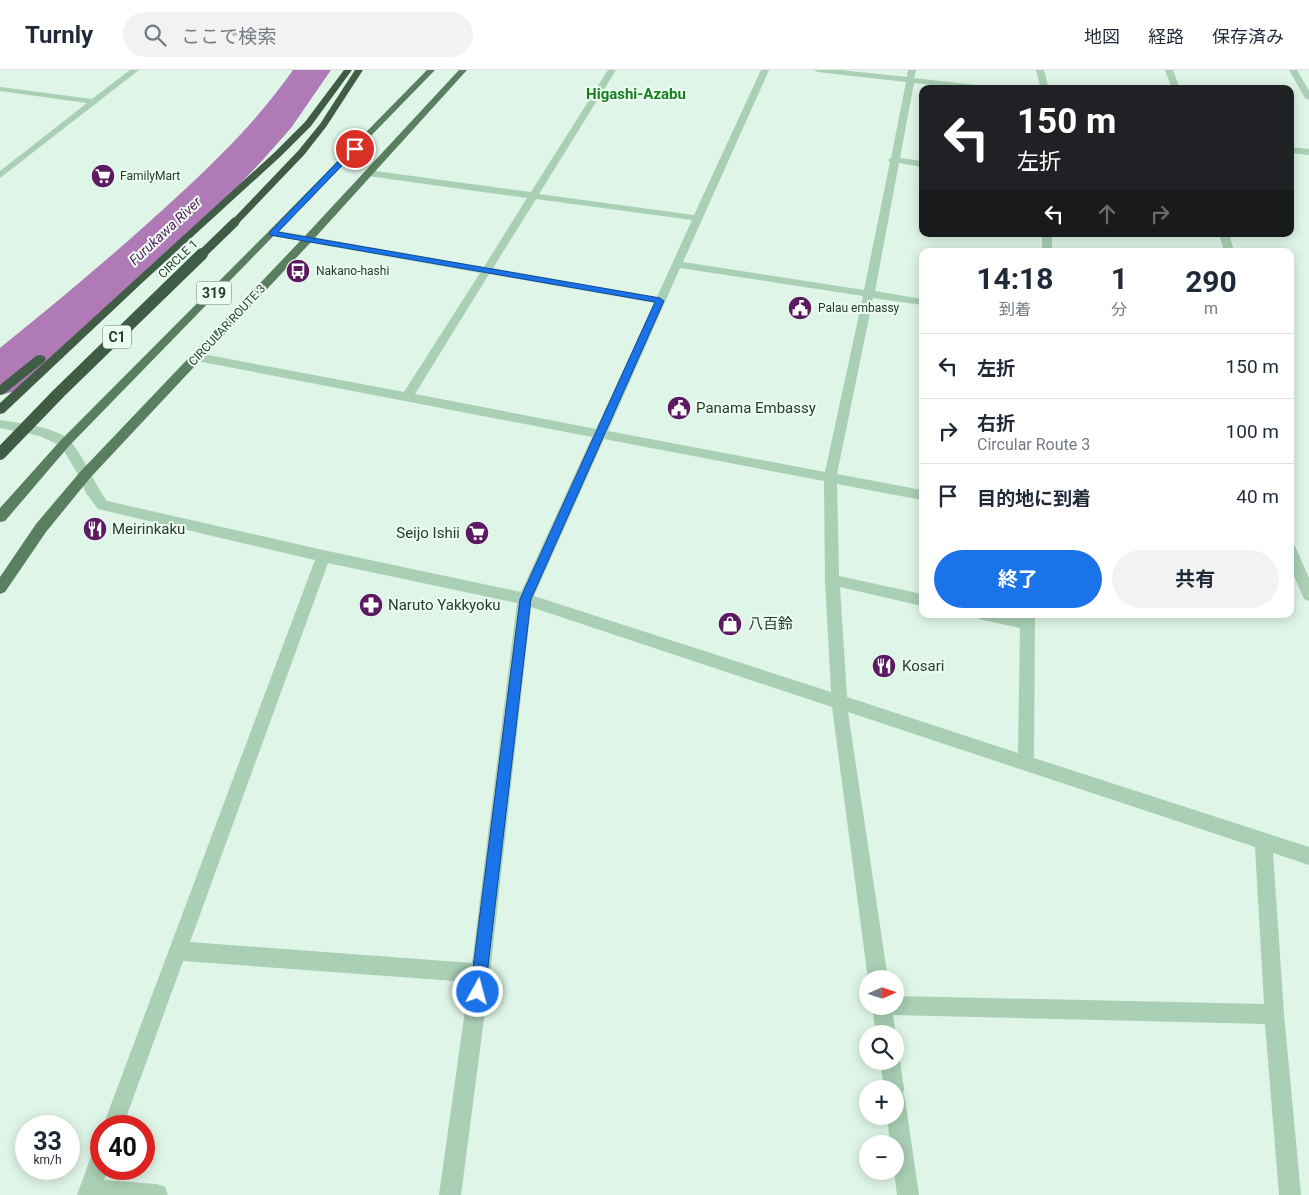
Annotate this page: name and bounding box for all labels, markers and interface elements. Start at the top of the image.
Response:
search box [123,12,473,57]
text: Turnly [25,21,93,49]
icon: search [141,21,169,49]
text: ここで検索 [181,25,276,48]
text: 地図 [1084,26,1120,47]
text: 経路 [1148,26,1184,47]
text: 保存済み [1212,26,1284,47]
district label: Higashi-Azabu [586,85,686,103]
text: 150 m [1017,101,1116,142]
icon: left [934,105,999,170]
pin [334,128,376,170]
icon: arrive [341,135,369,163]
text: 左折 [1017,149,1061,174]
supermarket icon: FamilyMart [90,163,116,189]
place label: FamilyMart [120,169,180,183]
water label: Furukawa River [126,193,204,268]
icon: left [1040,200,1068,228]
icon: ahead [1093,200,1121,228]
icon: right [1146,200,1174,228]
street label: CIRCLE 1 [155,237,201,281]
bus stop icon: Nakano-hashi [285,258,311,284]
text: 14:18 [976,261,1054,296]
text: 1 [1111,261,1128,296]
place label: Nakano-hashi [316,264,389,278]
text: 290 [1185,264,1237,299]
street label: CIRCULAR ROUTE 3 [186,281,268,369]
road number: 319 [196,282,232,304]
public building icon: Palau embassy [787,295,813,321]
text: m [1204,299,1218,318]
text: 到着 [999,300,1031,319]
text: 分 [1111,300,1127,319]
place label: Palau embassy [818,301,900,315]
road number: C1 [103,326,131,348]
icon: left [934,352,962,380]
text: 150 m [1226,355,1279,378]
text: 左折 [977,357,1015,380]
public building icon: Panama Embassy [666,395,692,421]
place label: Panama Embassy [696,399,816,417]
text: 右折 [977,412,1015,435]
icon: right [934,417,962,445]
text: 100 m [1226,420,1279,443]
text: Circular Route 3 [977,435,1090,454]
icon: arrive [934,482,962,510]
text: 40 m [1236,485,1279,508]
text: 目的地に到着 [977,487,1091,510]
restaurant icon: Meirinkaku [82,516,108,542]
place label: Meirinkaku [112,520,185,538]
supermarket icon: Seijo Ishii [464,520,490,546]
place label: Seijo Ishii [396,524,460,542]
button: 終了 [934,550,1102,608]
button: 共有 [1112,550,1279,608]
pharmacy icon: Naruto Yakkyoku [358,592,384,618]
place label: Naruto Yakkyoku [388,596,501,614]
shop icon: 八百鈴 [717,611,743,637]
place label: 八百鈴 [748,615,793,633]
restaurant icon: Kosari [871,653,897,679]
place label: Kosari [902,657,944,675]
position arrow [451,965,503,1017]
north arrow [859,970,904,1015]
map controls [859,970,904,1180]
button: search [859,1025,904,1070]
button: + [859,1080,904,1125]
speed limit sign: 40 [90,1115,155,1180]
text: 33 [33,1127,62,1156]
button: − [859,1135,904,1180]
text: km/h [33,1153,62,1167]

